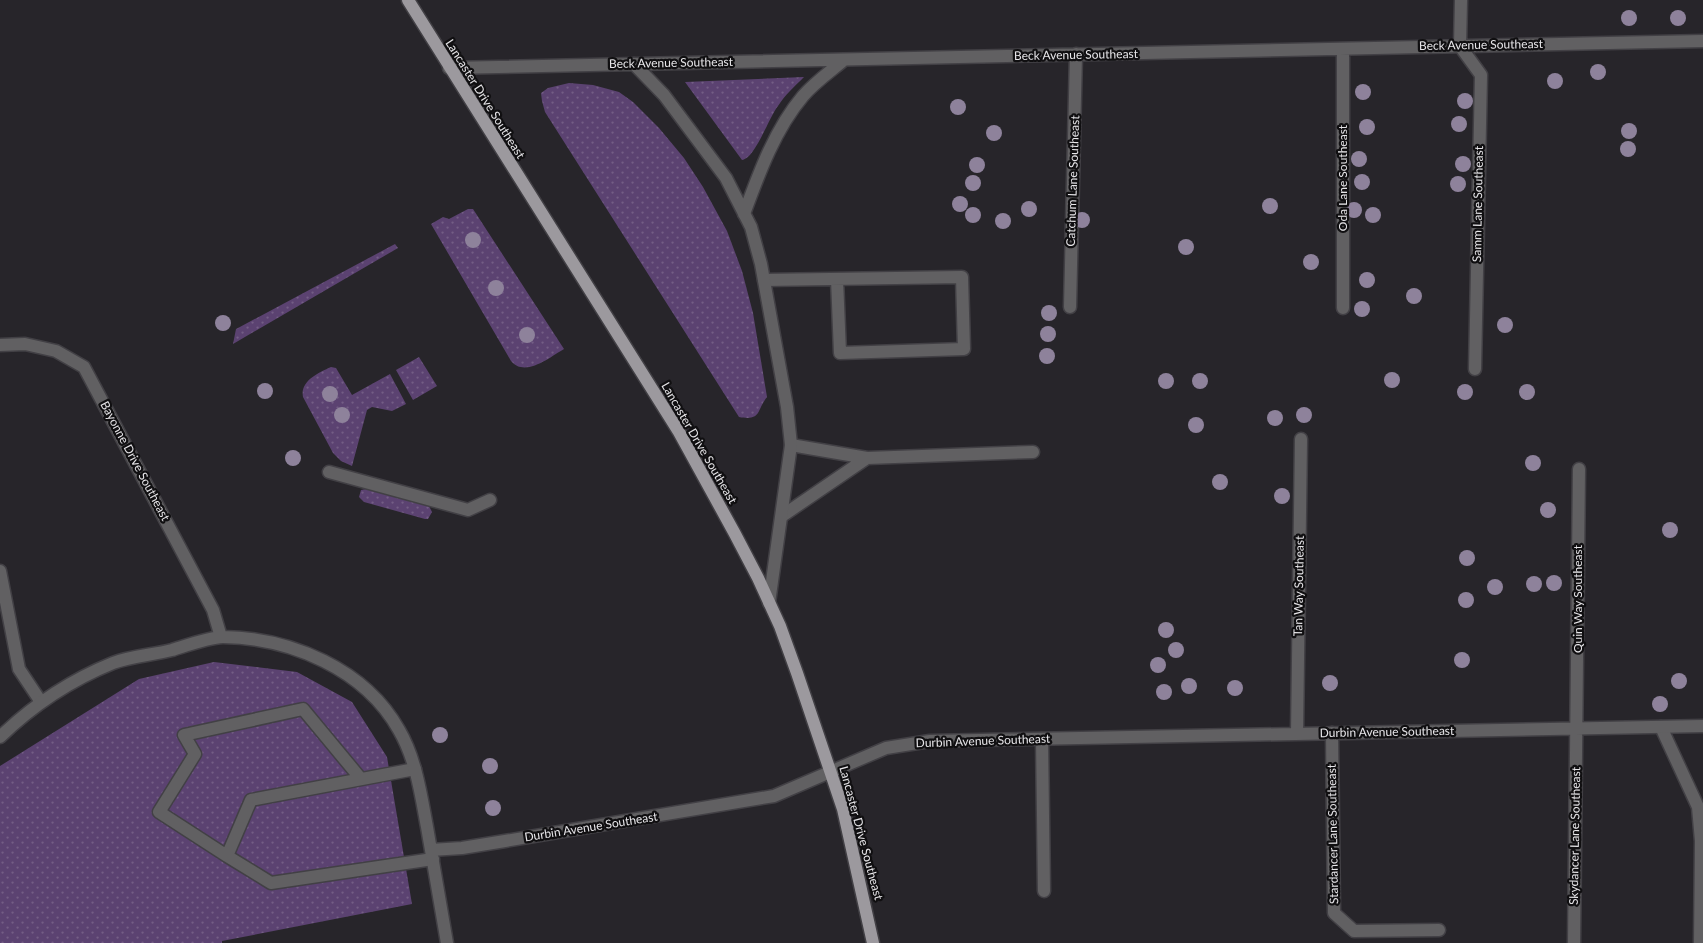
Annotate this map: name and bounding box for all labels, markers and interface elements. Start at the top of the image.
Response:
street label: Lancaster Drive Southeast [443,36,529,162]
street label: Beck Avenue Southeast [1419,36,1544,53]
street label: Beck Avenue Southeast [1014,46,1139,63]
street label: Beck Avenue Southeast [609,54,734,71]
street label: Catchum Lane Southeast [1063,114,1082,247]
street label: Oda Lane Southeast [1335,124,1350,231]
street label: Samm Lane Southeast [1469,145,1486,262]
street label: Lancaster Drive Southeast [658,379,741,507]
street label: Bayonne Drive Southeast [97,398,174,524]
street label: Tan Way Southeast [1290,535,1307,636]
street label: Quin Way Southeast [1570,544,1585,653]
street label: Durbin Avenue Southeast [1320,723,1455,740]
street label: Durbin Avenue Southeast [915,731,1051,750]
street label: Stardancer Lane Southeast [1324,763,1341,904]
street label: Lancaster Drive Southeast [836,764,887,902]
street label: Skydancer Lane Southeast [1566,766,1583,905]
street label: Durbin Avenue Southeast [523,808,659,844]

